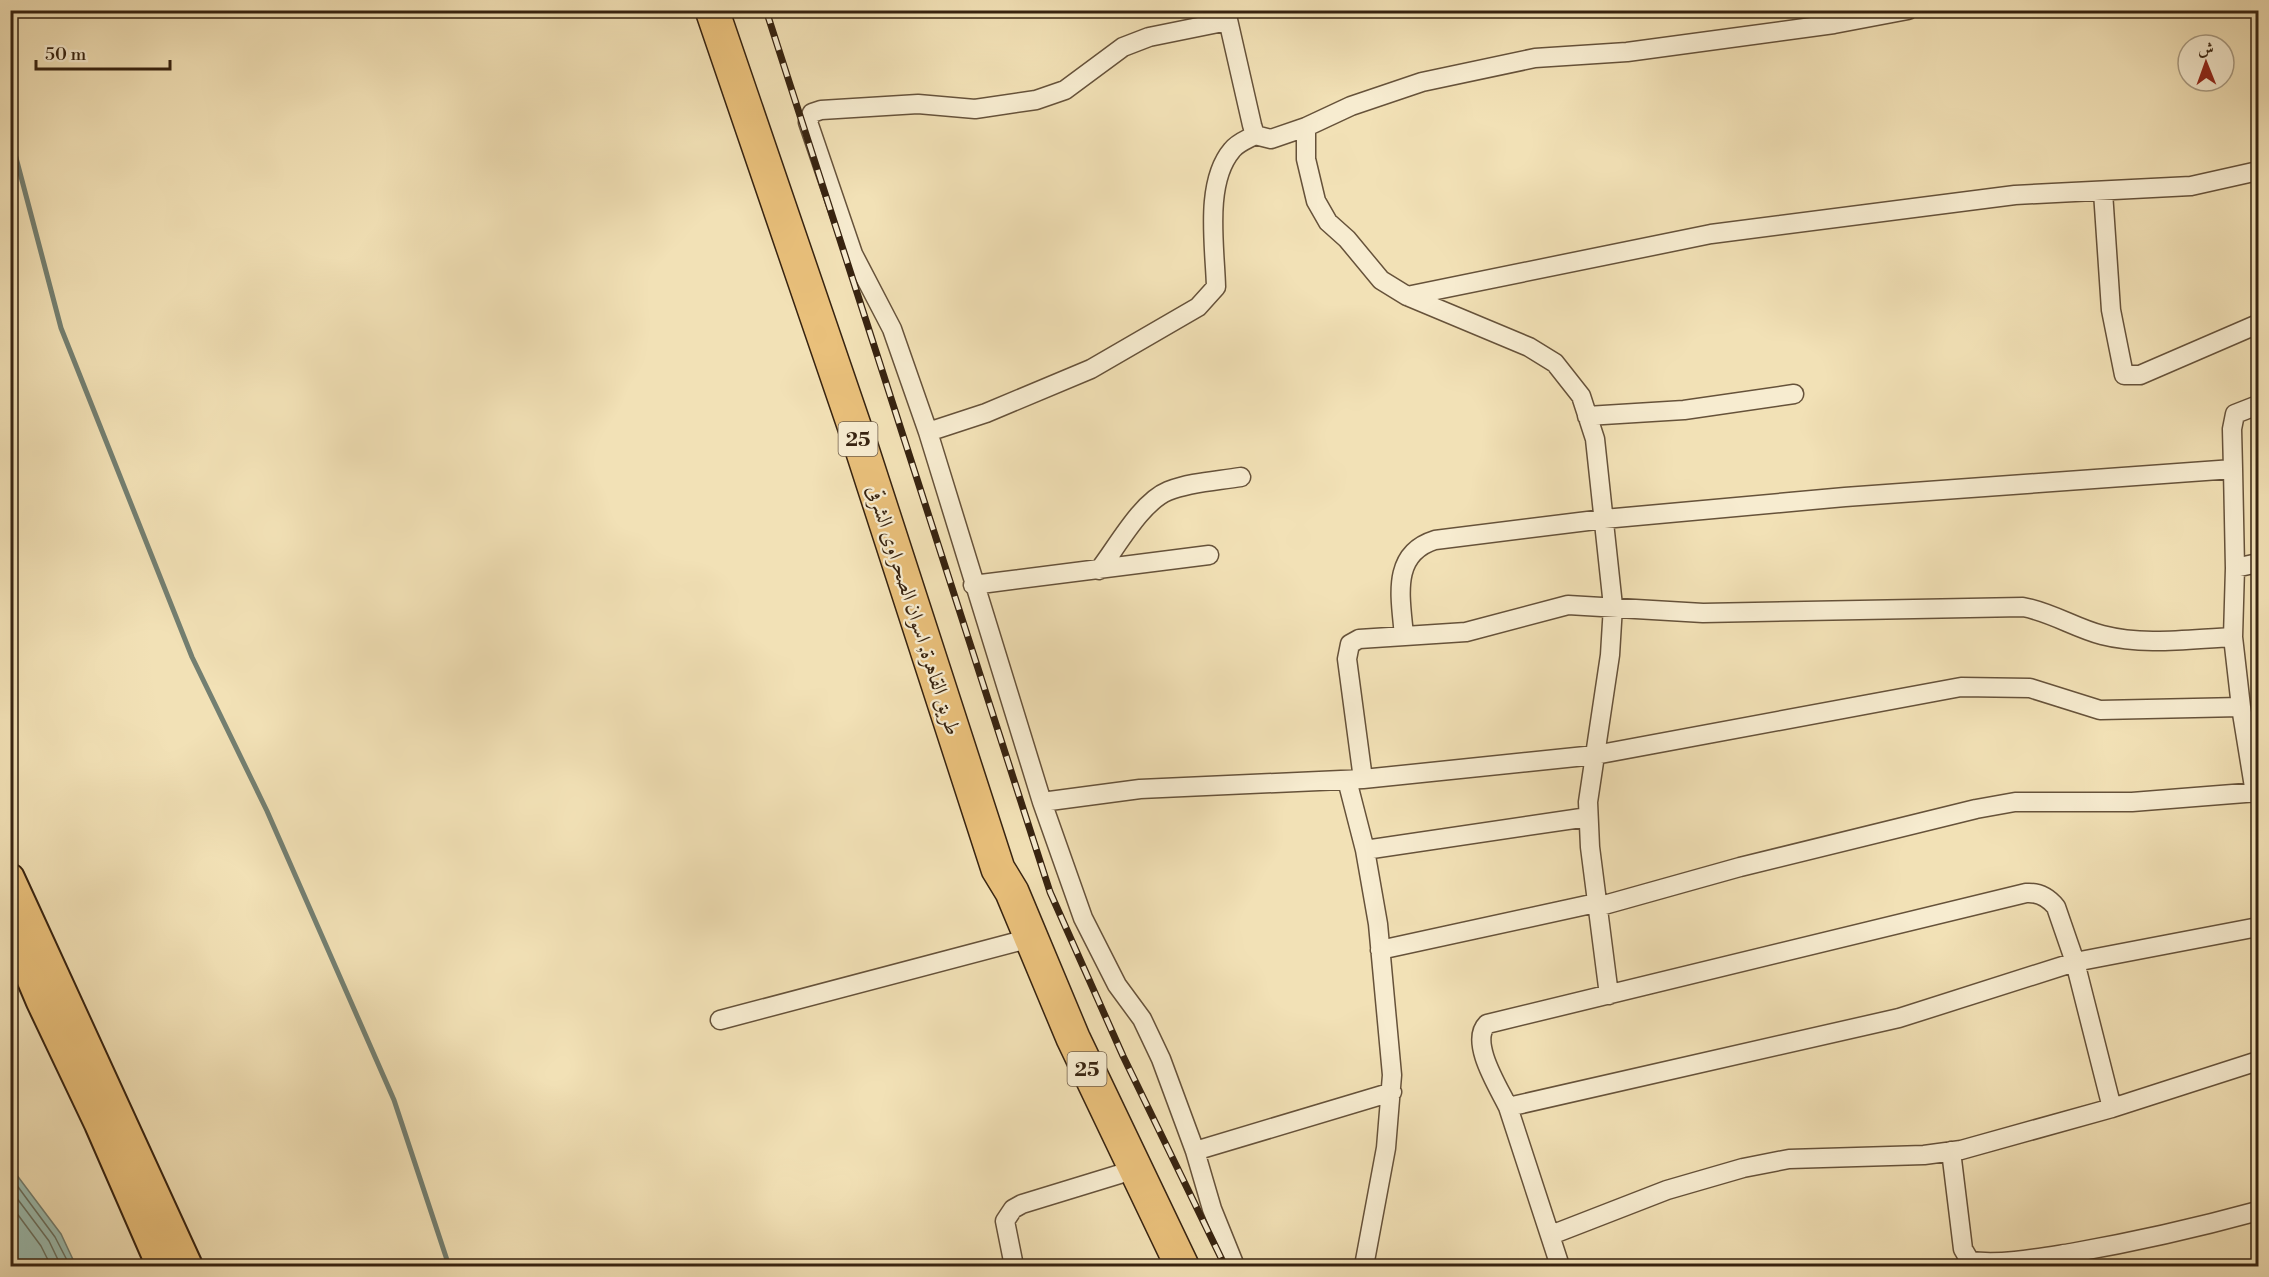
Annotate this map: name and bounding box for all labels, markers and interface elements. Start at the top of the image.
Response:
scale bar [36,33,170,71]
north arrow [2176,33,2236,93]
text: ش [2198,39,2214,59]
text: 50 m [45,43,87,66]
road number: 25 [838,422,878,456]
street label: طريق القاهرة, اسوان الصحراوى الشرقى [860,482,966,739]
road number: 25 [1068,1052,1106,1086]

